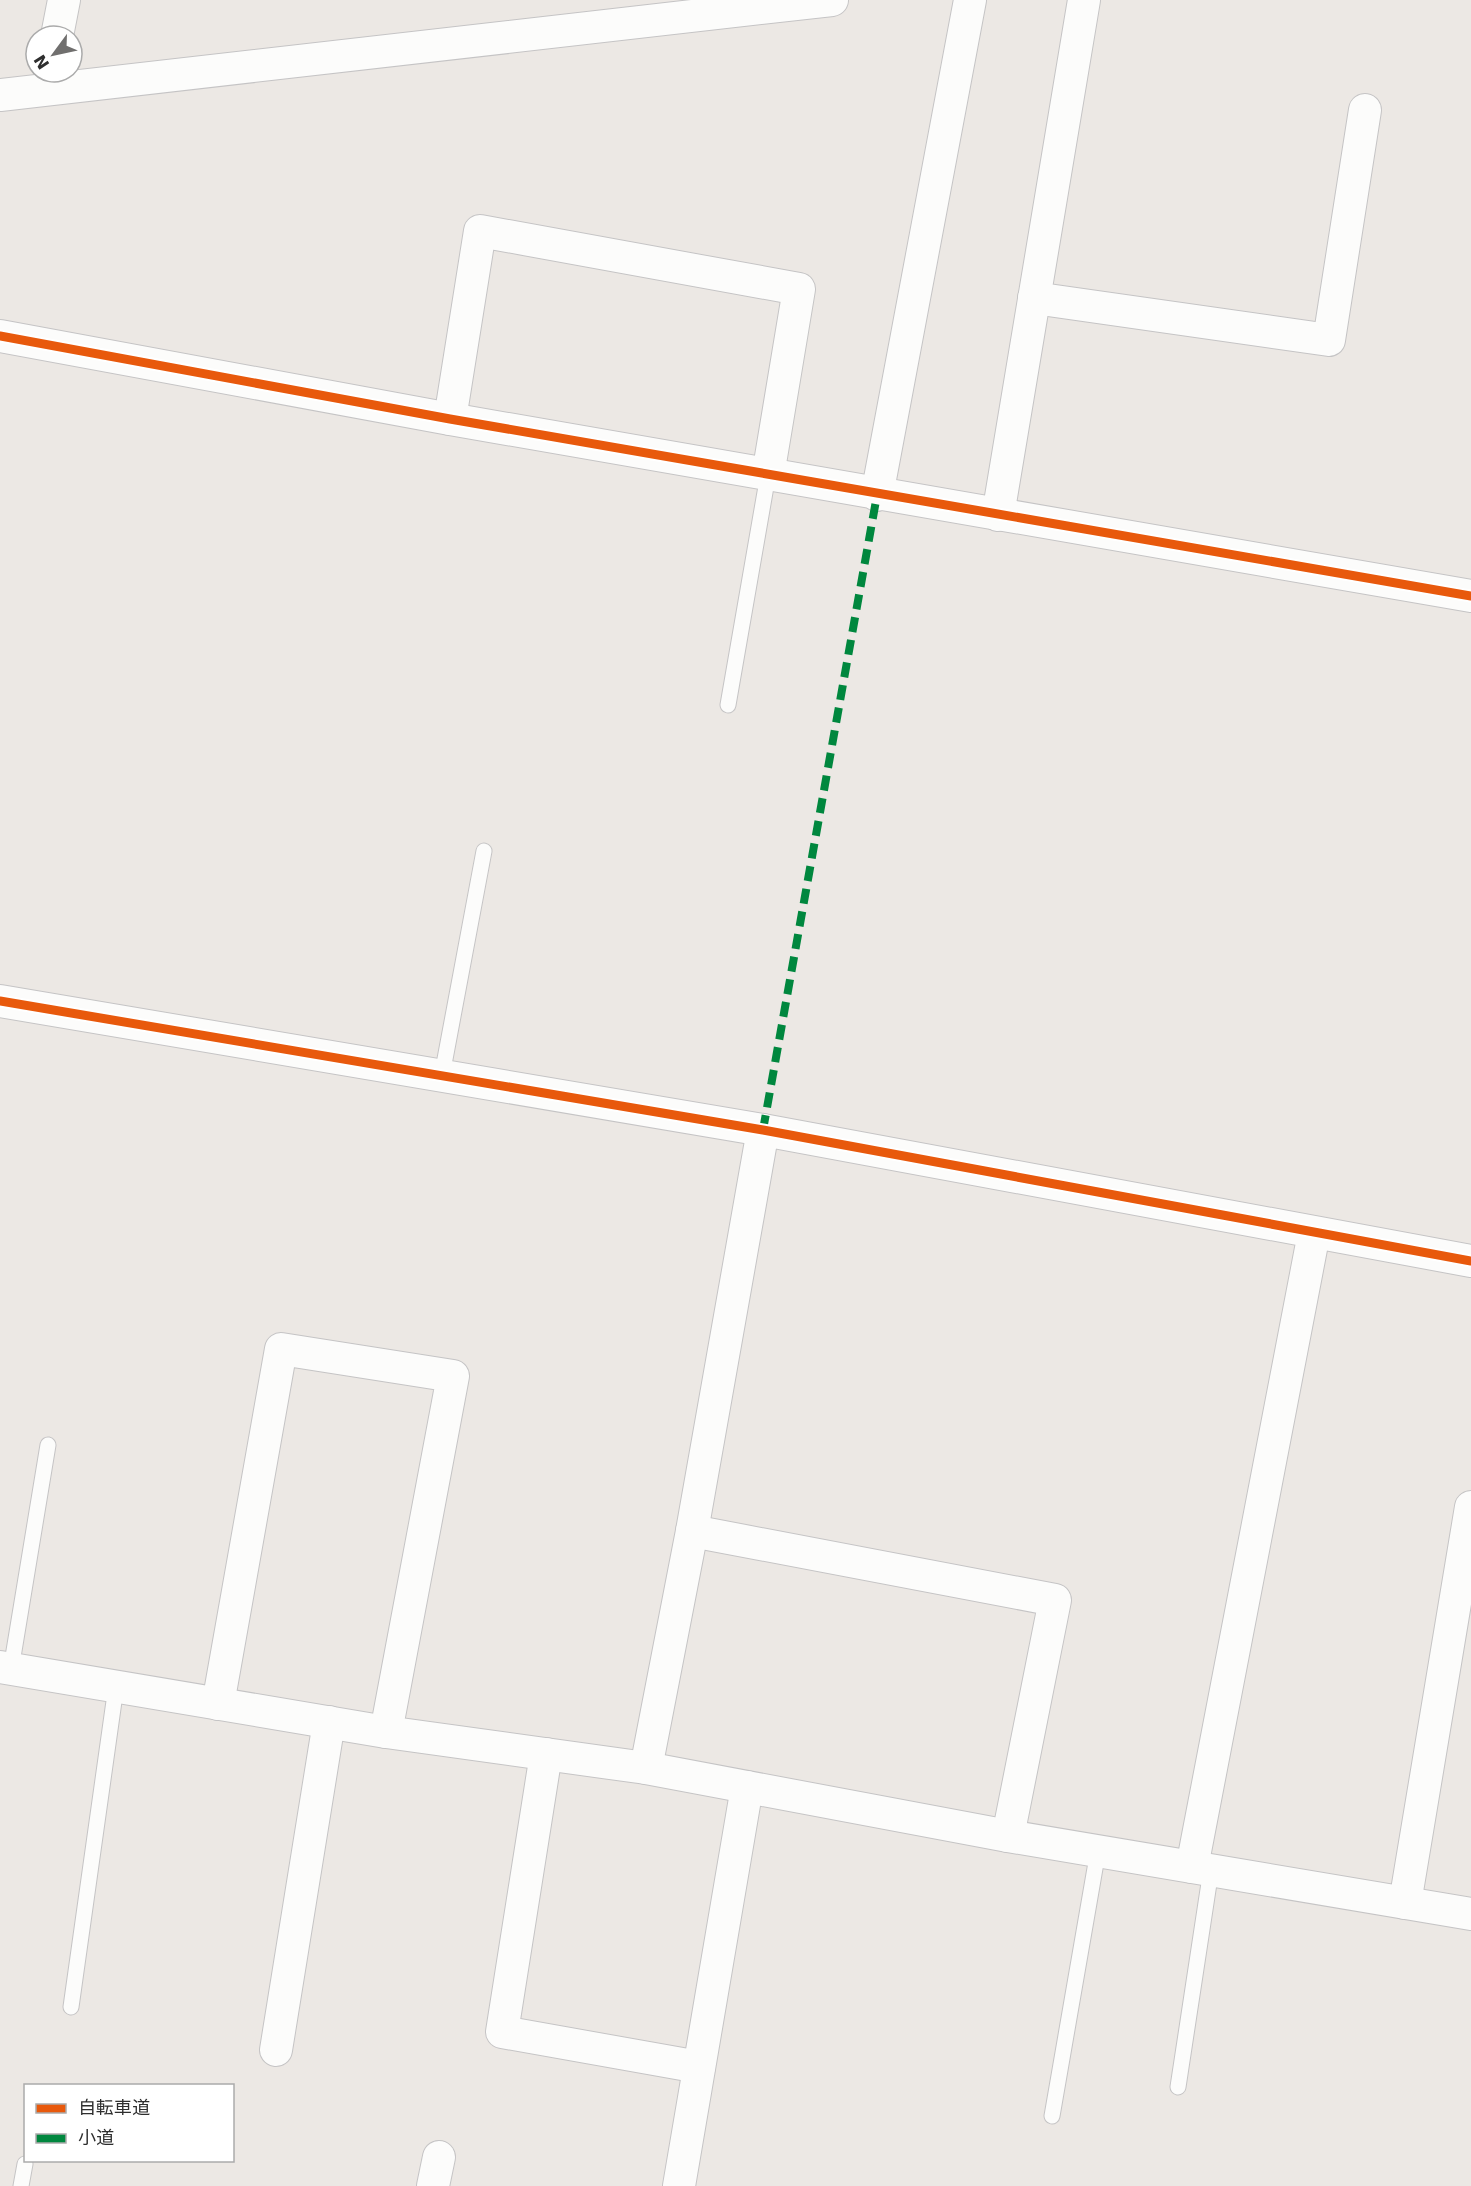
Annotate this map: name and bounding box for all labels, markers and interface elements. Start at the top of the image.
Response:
north arrow [24,24,84,84]
text: N [30,51,53,73]
legend [24,2084,234,2162]
text: 自転車道 [78,2097,150,2118]
text: 小道 [78,2127,114,2148]

